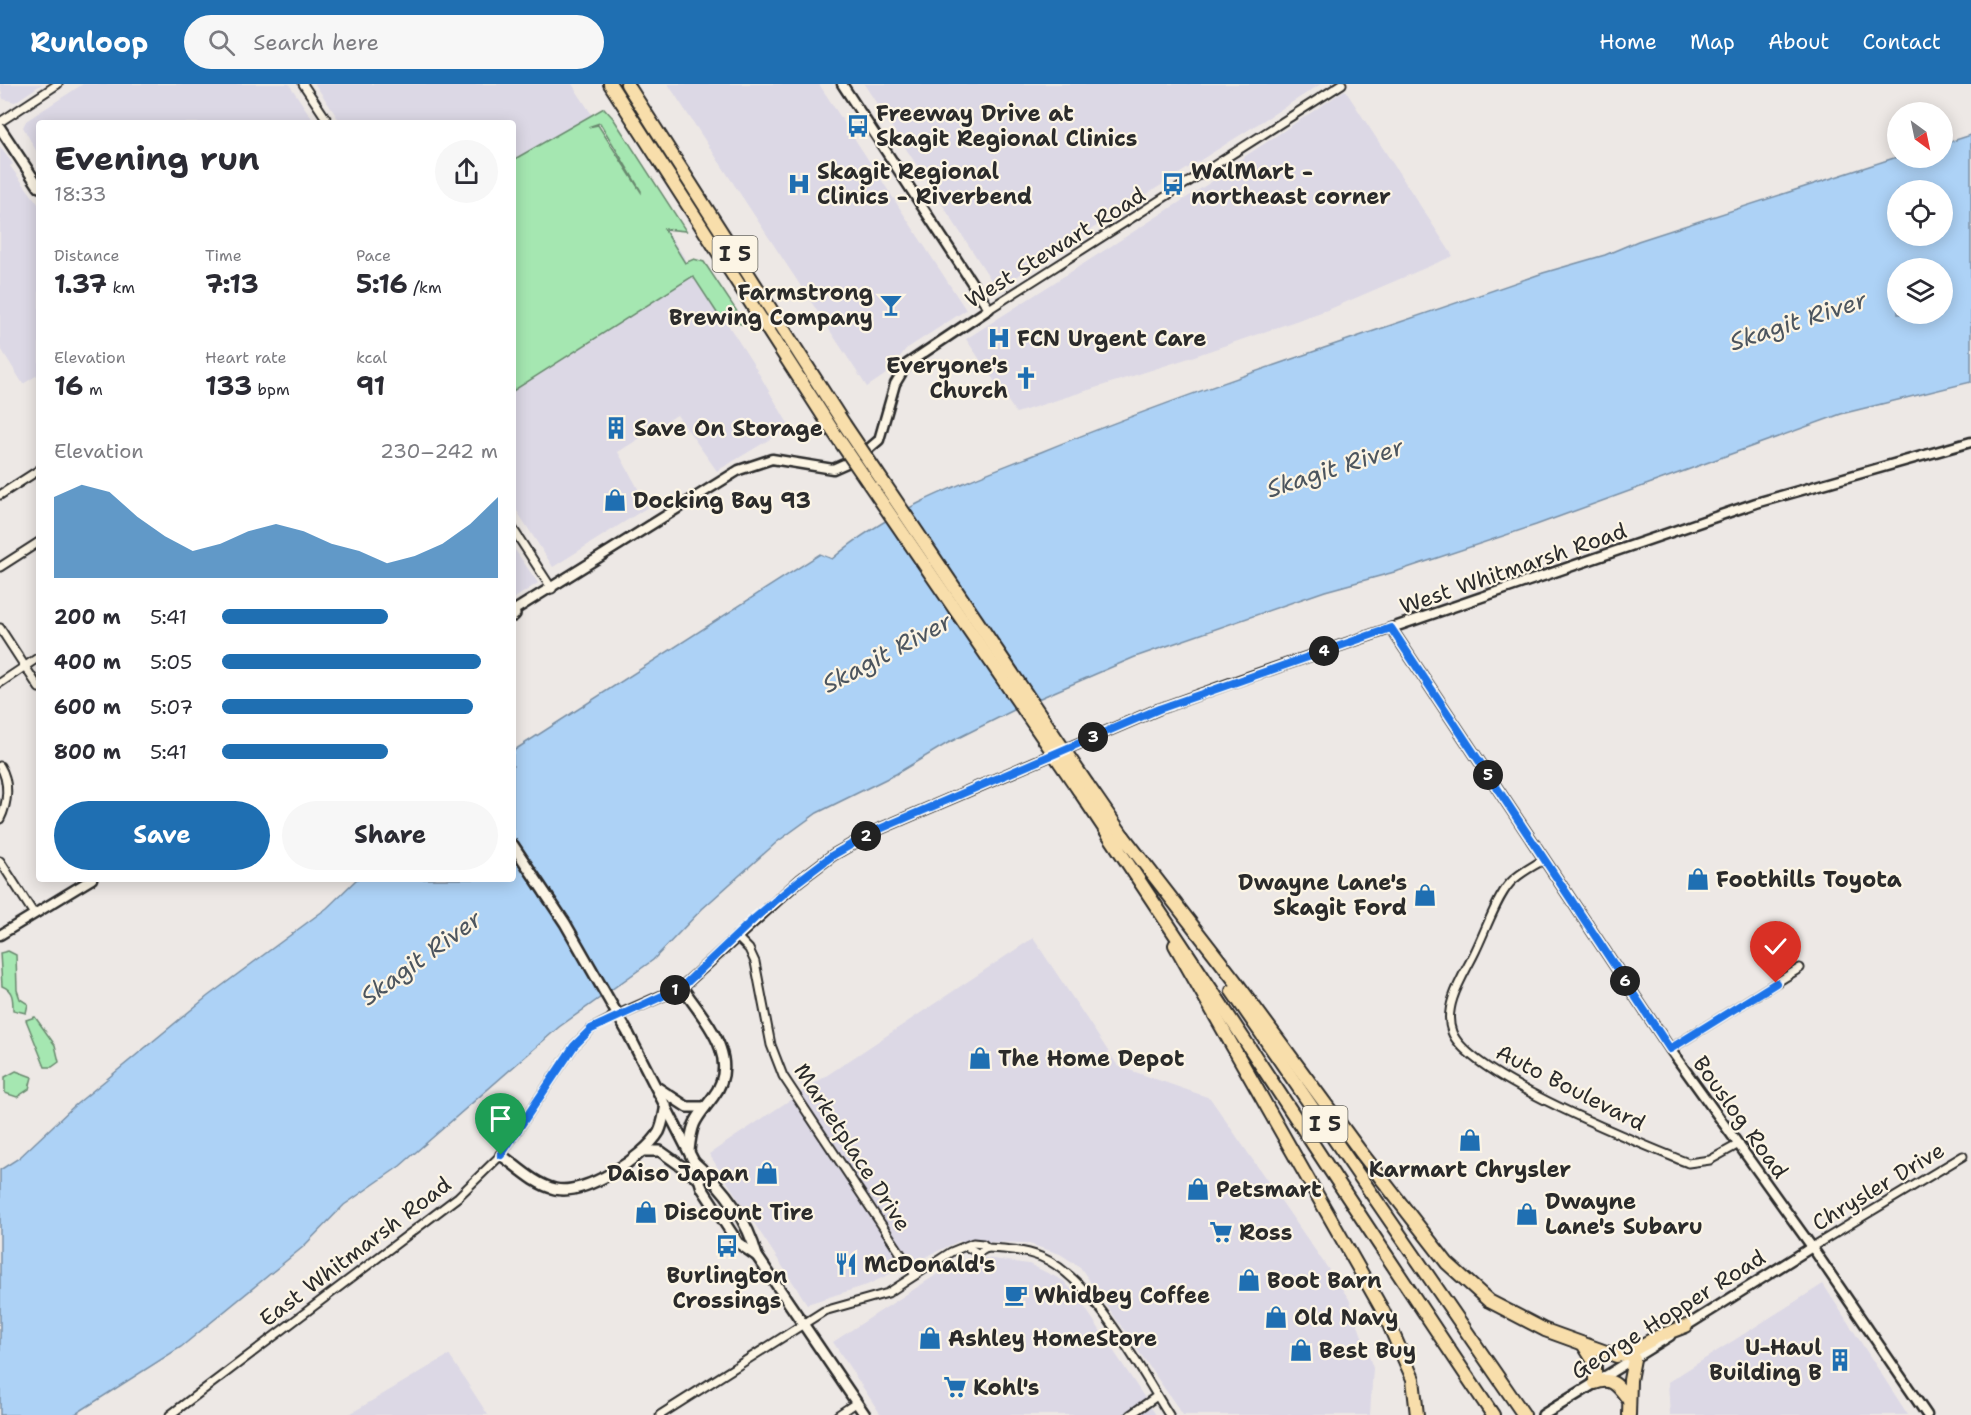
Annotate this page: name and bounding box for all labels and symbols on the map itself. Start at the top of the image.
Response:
place label: Freeway Drive at Skagit Regional Clinics [876,99,1137,153]
north arrow [1887,102,1953,168]
bus stop icon: Freeway Drive at Skagit Regional Clinics [845,113,871,139]
place label: Skagit Regional Clinics - Riverbend [817,157,1032,211]
place label: WalMart - northeast corner [1191,157,1391,211]
hospital icon: Skagit Regional Clinics - Riverbend [786,171,812,197]
bus stop icon: WalMart - northeast corner [1160,171,1186,197]
street label: West Stewart Road [960,180,1151,315]
road number: I 5 [712,236,758,272]
place label: Farmstrong Brewing Company [669,278,873,332]
water label: Skagit River [1725,284,1871,358]
bar icon: Farmstrong Brewing Company [878,292,904,318]
place label: FCN Urgent Care [1017,324,1206,353]
hospital icon: FCN Urgent Care [986,325,1012,351]
place label: Everyone's Church [886,351,1008,405]
church icon: Everyone's Church [1013,365,1039,391]
place label: Save On Storage [634,414,823,443]
building icon: Save On Storage [603,415,629,441]
water label: Skagit River [1262,431,1408,505]
place label: Docking Bay 93 [633,486,811,515]
shop icon: Docking Bay 93 [602,487,628,513]
street label: West Whitmarsh Road [1396,516,1631,621]
water label: Skagit River [817,605,958,701]
pin: 4 [1309,636,1339,666]
pin: 3 [1078,722,1108,752]
pin: 5 [1473,760,1503,790]
pin: 2 [851,821,881,851]
place label: Foothills Toyota [1716,865,1902,894]
shop icon: Foothills Toyota [1685,866,1711,892]
place label: Dwayne Lane's Skagit Ford [1238,868,1407,922]
shop icon: Dwayne Lane's Skagit Ford [1412,882,1438,908]
water label: Skagit River [354,903,489,1013]
pin [1750,921,1801,983]
pin: 6 [1610,966,1640,996]
pin: 1 [660,975,690,1005]
street label: Auto Boulevard [1491,1037,1650,1138]
place label: The Home Depot [998,1044,1185,1073]
shop icon: The Home Depot [967,1045,993,1071]
street label: Bouslog Road [1686,1050,1795,1185]
street label: Marketplace Drive [787,1058,918,1237]
pin [475,1093,526,1155]
road number: I 5 [1302,1106,1348,1142]
shop icon: Karmart Chrysler [1457,1127,1483,1153]
street label: Chrysler Drive [1807,1135,1950,1237]
place label: Karmart Chrysler [1369,1155,1571,1184]
place label: Daiso Japan [607,1159,749,1188]
shop icon: Daiso Japan [754,1160,780,1186]
street label: East Whitmarsh Road [254,1170,457,1333]
place label: Petsmart [1216,1175,1322,1204]
shop icon: Petsmart [1185,1176,1211,1202]
place label: Dwayne Lane's Subaru [1545,1187,1703,1241]
place label: Discount Tire [664,1198,814,1227]
shop icon: Discount Tire [633,1199,659,1225]
shop icon: Dwayne Lane's Subaru [1514,1201,1540,1227]
place label: Ross [1239,1218,1292,1247]
supermarket icon: Ross [1208,1219,1234,1245]
bus stop icon: Burlington Crossings [714,1233,740,1259]
street label: George Hopper Road [1566,1243,1771,1386]
place label: McDonald's [864,1250,995,1279]
restaurant icon: McDonald's [833,1251,859,1277]
place label: Burlington Crossings [666,1261,788,1315]
place label: Boot Barn [1267,1266,1382,1295]
shop icon: Boot Barn [1236,1267,1262,1293]
place label: Whidbey Coffee [1034,1281,1210,1310]
cafe icon: Whidbey Coffee [1003,1282,1029,1308]
place label: Old Navy [1294,1303,1398,1332]
shop icon: Old Navy [1263,1304,1289,1330]
place label: Ashley HomeStore [948,1324,1157,1353]
shop icon: Ashley HomeStore [917,1325,943,1351]
place label: U-Haul Building B [1709,1333,1822,1387]
place label: Best Buy [1319,1336,1416,1365]
shop icon: Best Buy [1288,1337,1314,1363]
building icon: U-Haul Building B [1827,1347,1853,1373]
place label: Kohl's [973,1373,1039,1402]
supermarket icon: Kohl's [942,1374,968,1400]

